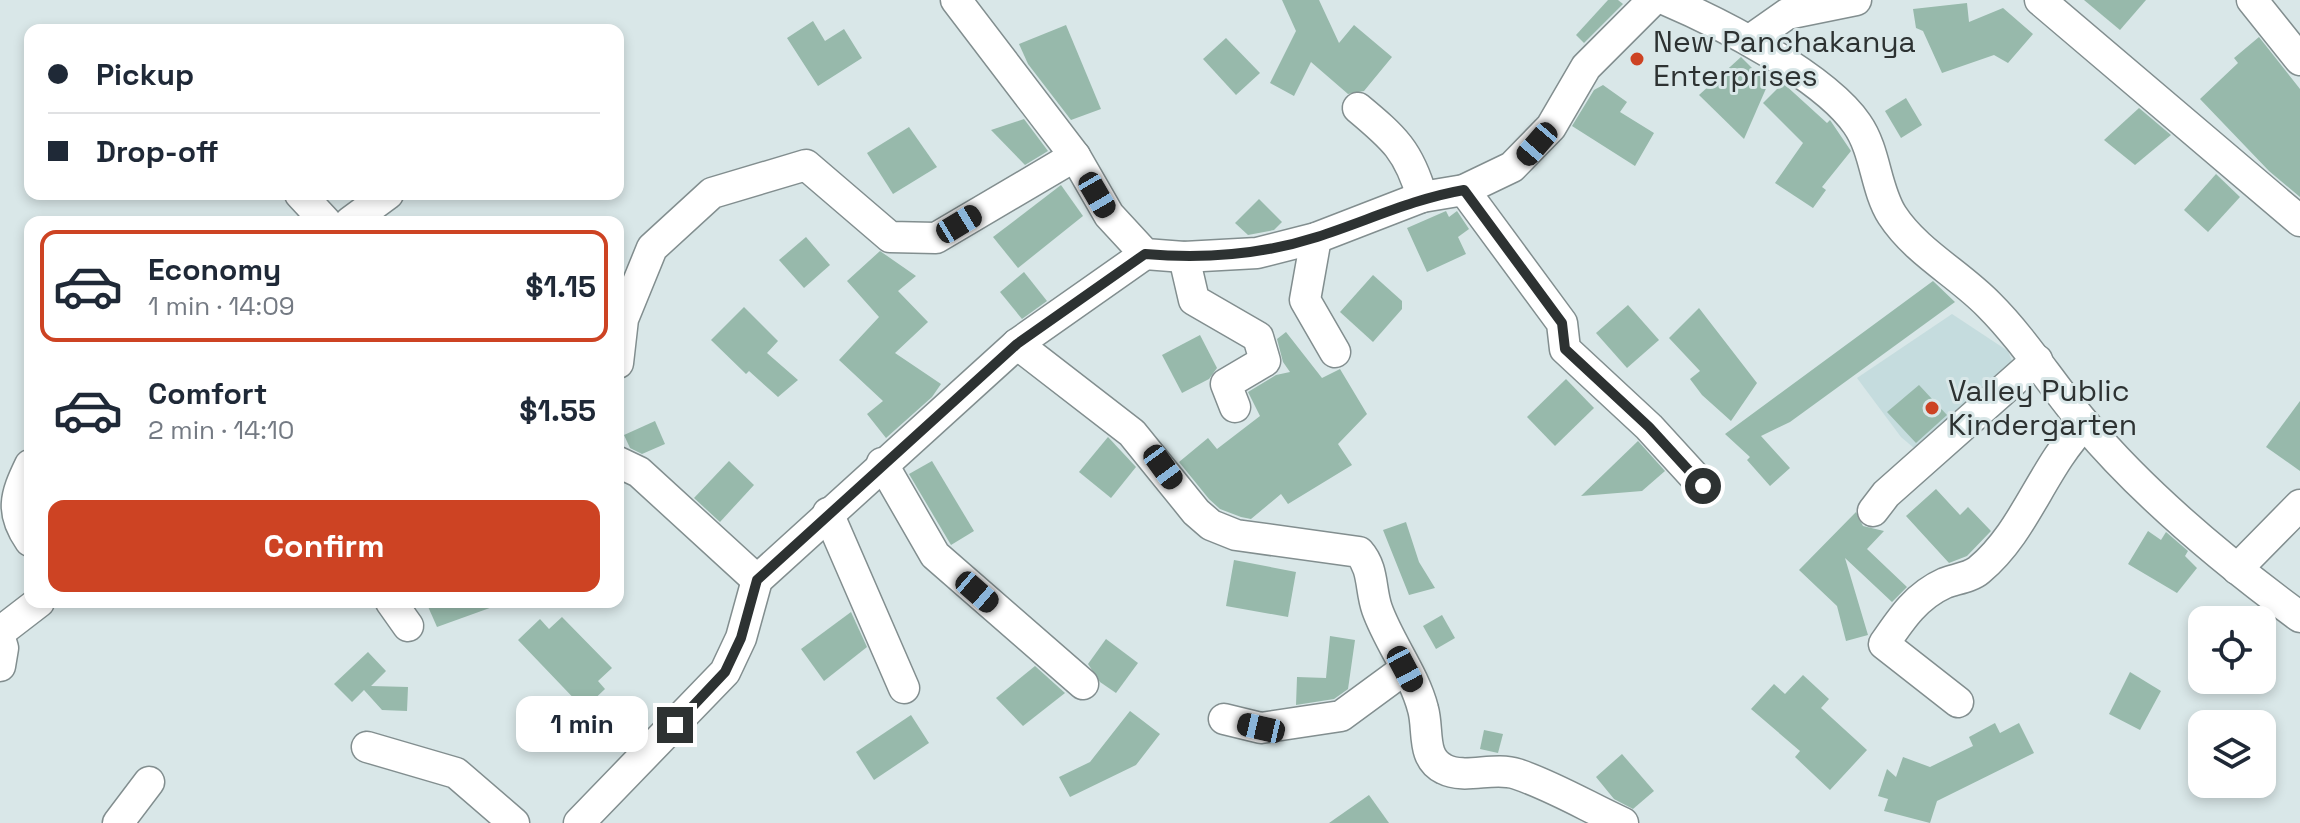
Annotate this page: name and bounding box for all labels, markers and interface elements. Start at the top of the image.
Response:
place label: New Panchakanya Enterprises [1653,22,1916,95]
marker: New Panchakanya Enterprises [1628,50,1646,68]
text: Pickup [96,55,194,94]
car [1512,118,1562,170]
text: Drop-off [96,132,219,171]
car [1075,168,1119,222]
car [932,201,986,247]
icon: car [52,250,124,322]
text: Economy [148,250,281,289]
text: $1.15 [525,267,596,306]
text: 1 min · 14:09 [148,289,295,323]
place label: Valley Public Kindergarten [1948,371,2137,444]
icon: car [52,374,124,446]
text: Comfort [148,374,267,413]
text: $1.55 [519,391,596,430]
marker: Valley Public Kindergarten [1923,399,1941,417]
text: 2 min · 14:10 [148,413,294,447]
car [1139,441,1187,493]
route start [1685,468,1721,504]
button: Confirm [48,500,600,592]
car [951,567,1003,617]
map controls [2188,606,2276,798]
button: locate [2188,606,2276,694]
car [1383,642,1427,696]
callout: 1 min [515,697,647,753]
text: 1 min [550,707,614,741]
route end [657,707,693,743]
button: layers [2188,710,2276,798]
car [1235,711,1287,745]

